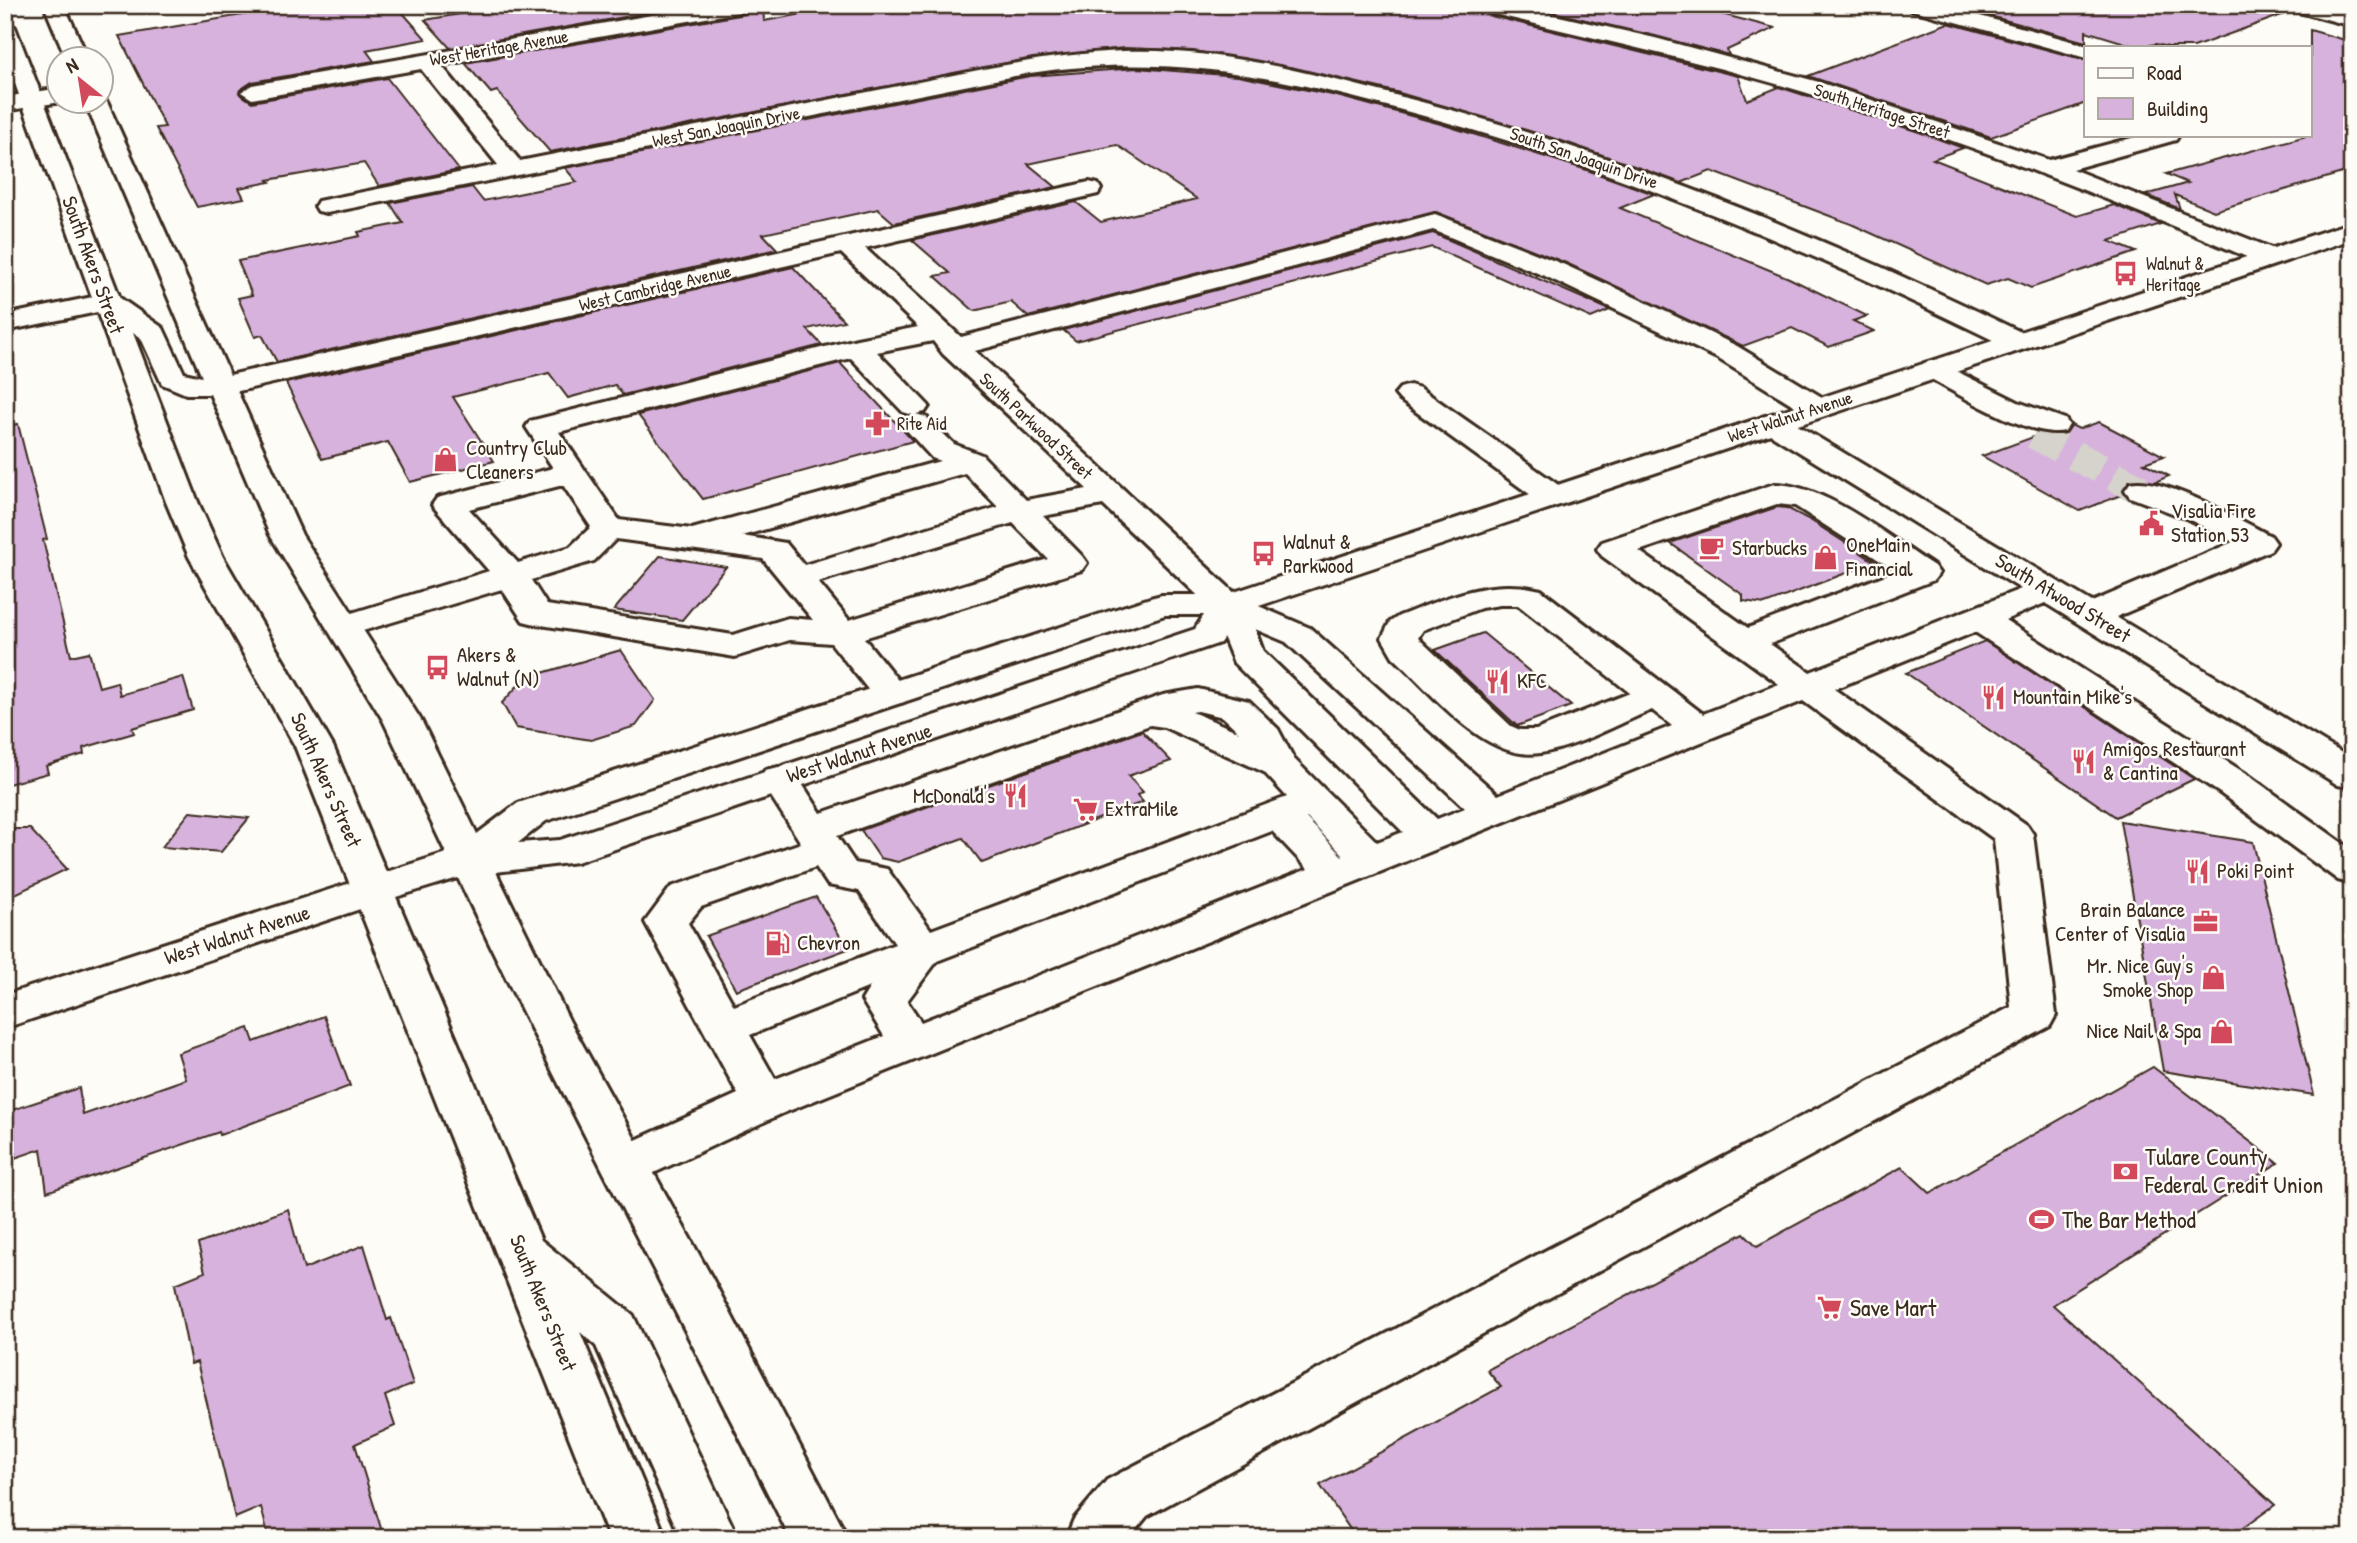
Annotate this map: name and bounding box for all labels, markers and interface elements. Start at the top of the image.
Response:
street label: West Heritage Avenue [428,23,570,72]
north arrow [46,46,116,116]
legend [2084,46,2312,136]
text: N [61,51,82,79]
text: Road [2147,58,2181,87]
street label: South Heritage Street [1811,77,1954,145]
text: Building [2147,94,2208,123]
street label: West San Joaquin Drive [650,100,802,153]
street label: South San Joaquin Drive [1507,120,1661,195]
street label: South Akers Street [55,192,132,338]
place label: Walnut & Heritage [2146,251,2204,297]
street label: West Cambridge Avenue [577,258,733,317]
bus stop icon: Walnut & Heritage [2112,260,2140,288]
street label: South Parkwood Street [974,366,1099,485]
street label: West Walnut Avenue [1724,385,1855,448]
pharmacy icon: Rite Aid [863,410,891,438]
place label: Rite Aid [897,411,947,436]
place label: Country Club Cleaners [466,433,567,486]
shop icon: Country Club Cleaners [432,446,460,474]
place label: Visalia Fire Station 53 [2171,496,2256,549]
public building icon: Visalia Fire Station 53 [2137,509,2165,537]
place label: Walnut & Parkwood [1283,527,1353,580]
place label: OneMain Financial [1845,530,1913,583]
place label: Starbucks [1732,533,1807,562]
cafe icon: Starbucks [1698,534,1726,562]
bus stop icon: Walnut & Parkwood [1249,540,1277,568]
shop icon: OneMain Financial [1812,543,1840,571]
street label: South Atwood Street [1990,546,2137,650]
place label: Akers & Walnut (N) [457,640,540,693]
bus stop icon: Akers & Walnut (N) [423,653,451,681]
place label: KFC [1517,666,1547,695]
restaurant icon: KFC [1483,667,1511,695]
place label: Mountain Mike's [2013,682,2132,711]
restaurant icon: Mountain Mike's [1979,683,2007,711]
street label: South Akers Street [284,708,369,852]
street label: West Walnut Avenue [782,715,935,790]
place label: Amigos Restaurant & Cantina [2103,734,2247,787]
restaurant icon: Amigos Restaurant & Cantina [2069,747,2097,775]
place label: McDonald's [913,781,995,810]
restaurant icon: McDonald's [1001,782,1029,810]
place label: ExtraMile [1105,794,1178,823]
supermarket icon: ExtraMile [1071,795,1099,823]
place label: Poki Point [2217,856,2295,885]
restaurant icon: Poki Point [2183,857,2211,885]
place label: Brain Balance Center of Visalia [2055,895,2185,948]
street label: West Walnut Avenue [160,897,313,972]
office icon: Brain Balance Center of Visalia [2191,908,2219,936]
place label: Chevron [797,928,860,957]
fuel station icon: Chevron [763,929,791,957]
place label: Mr. Nice Guy's Smoke Shop [2087,951,2193,1004]
shop icon: Mr. Nice Guy's Smoke Shop [2199,964,2227,992]
place label: Nice Nail & Spa [2086,1016,2201,1045]
shop icon: Nice Nail & Spa [2207,1017,2235,1045]
place label: Tulare County Federal Credit Union [2144,1140,2323,1200]
bank icon: Tulare County Federal Credit Union [2111,1157,2139,1185]
place label: The Bar Method [2062,1203,2196,1235]
sports icon: The Bar Method [2028,1206,2056,1234]
street label: South Akers Street [503,1230,584,1376]
place label: Save Mart [1850,1291,1937,1323]
supermarket icon: Save Mart [1816,1294,1844,1322]

